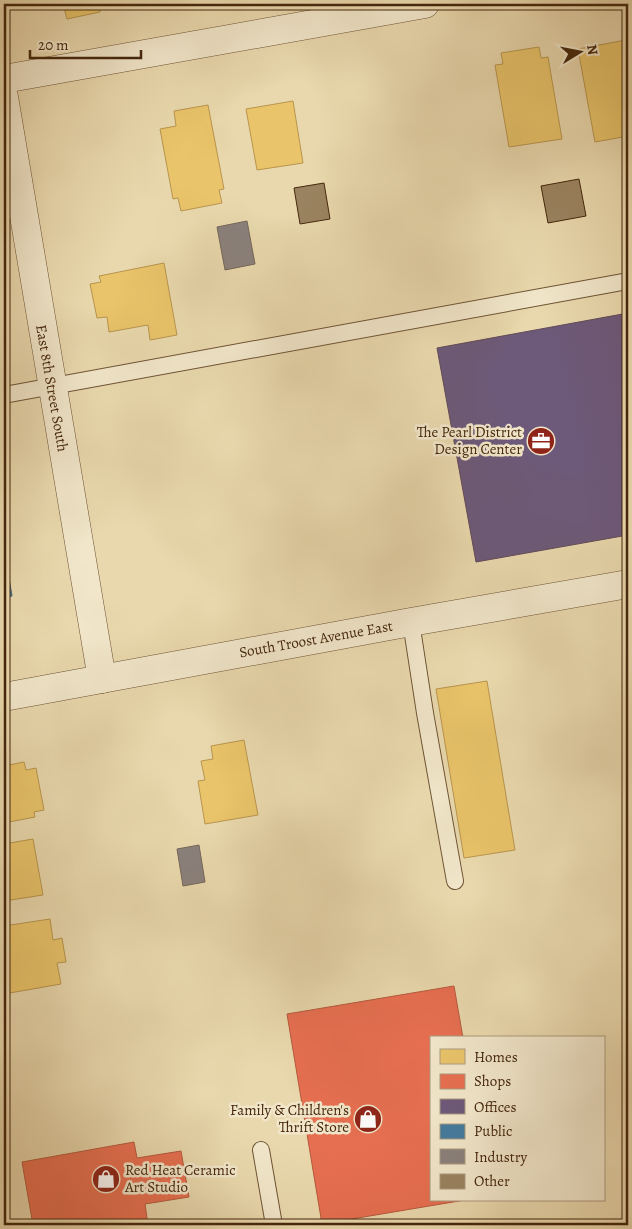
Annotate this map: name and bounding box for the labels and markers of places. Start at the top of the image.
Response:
place label: The Pearl District Design Center [417,422,522,459]
office icon: The Pearl District Design Center [526,426,556,456]
place label: Family & Children's Thrift Store [230,1100,349,1137]
shop icon: Family & Children's Thrift Store [353,1104,383,1134]
place label: Red Heat Ceramic Art Studio [124,1160,236,1197]
shop icon: Red Heat Ceramic Art Studio [91,1164,121,1194]

